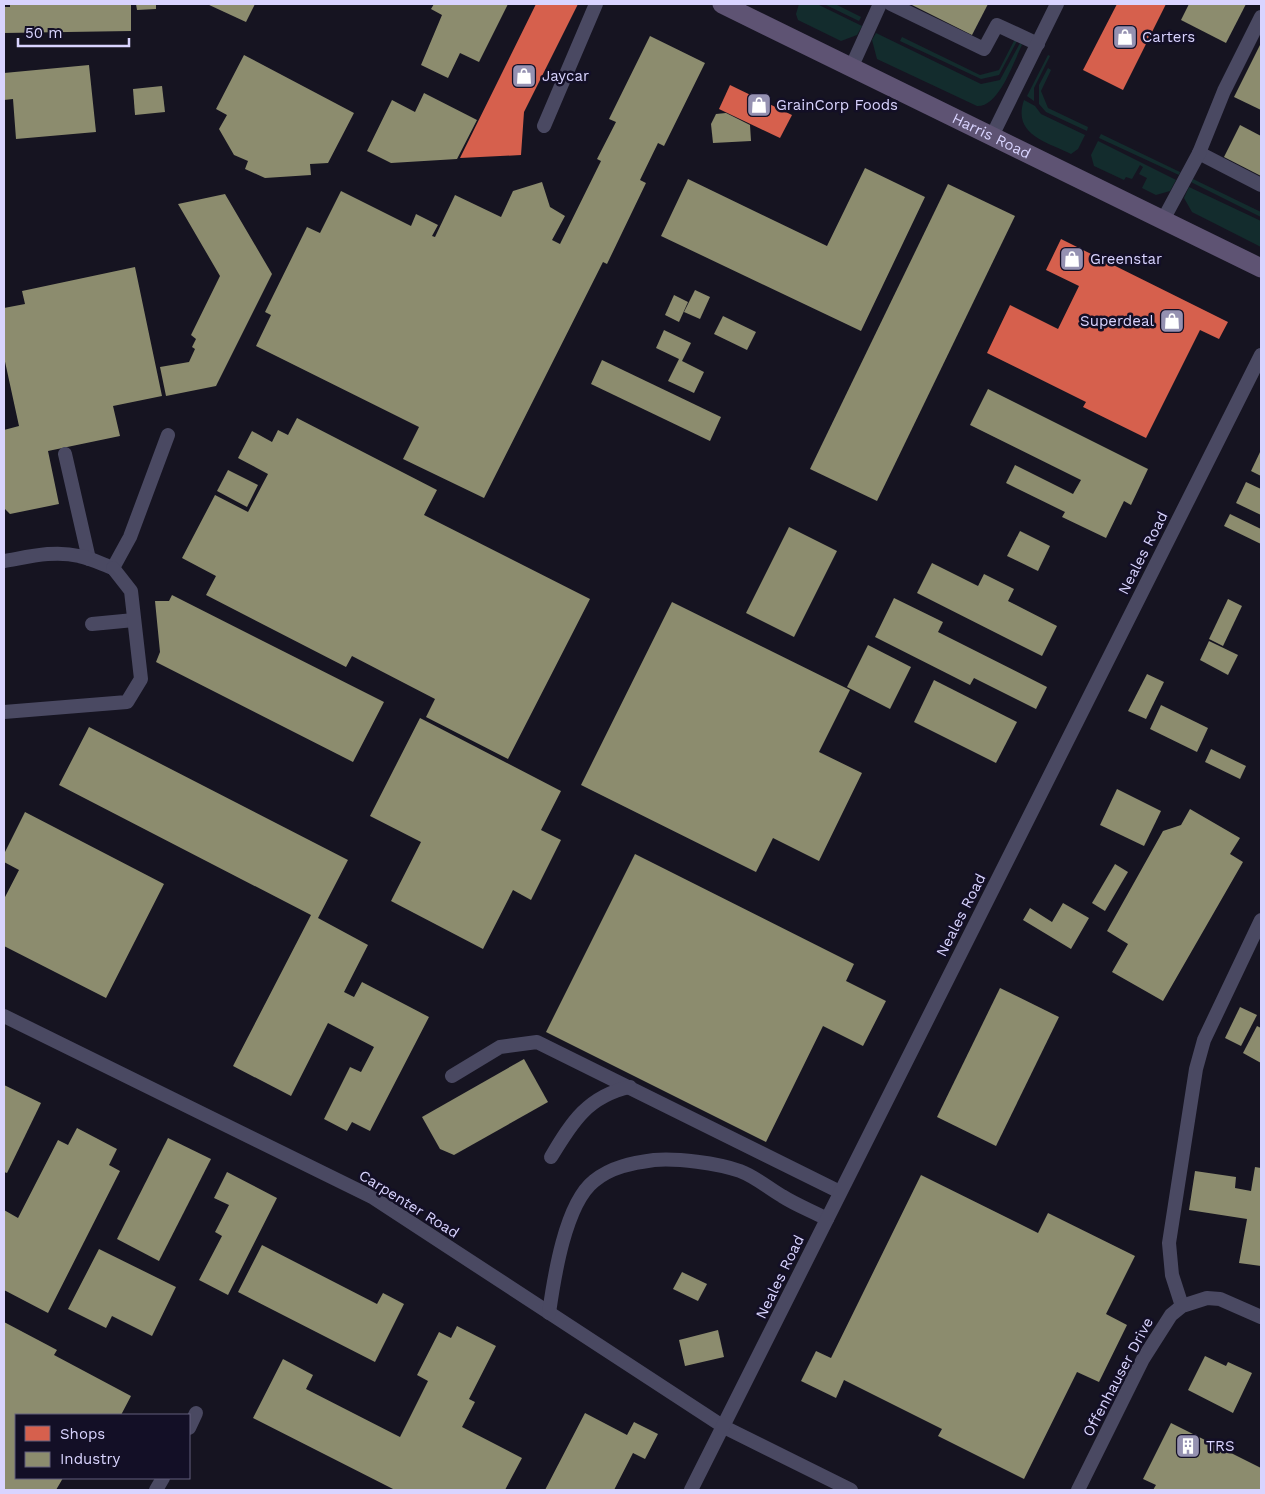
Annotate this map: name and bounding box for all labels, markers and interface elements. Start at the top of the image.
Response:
scale bar [18,15,129,47]
text: 50 m [25,24,62,42]
shop icon: Carters [1112,24,1138,50]
place label: Carters [1142,28,1195,46]
shop icon: Jaycar [511,63,537,89]
place label: Jaycar [542,67,589,85]
shop icon: GrainCorp Foods [746,92,772,118]
place label: GrainCorp Foods [776,96,898,114]
street label: Harris Road [949,109,1034,163]
shop icon: Greenstar [1059,246,1085,272]
place label: Greenstar [1090,250,1162,268]
shop icon: Superdeal [1159,308,1185,334]
place label: Superdeal [1080,312,1154,330]
street label: Neales Road [1114,508,1172,598]
street label: Neales Road [932,870,990,960]
street label: Carpenter Road [356,1166,462,1242]
street label: Neales Road [752,1232,808,1322]
street label: Offenhauser Drive [1079,1314,1157,1440]
legend [15,1414,190,1479]
text: Shops [60,1425,105,1443]
building icon: TRS [1175,1433,1201,1459]
place label: TRS [1206,1437,1235,1455]
text: Industry [60,1450,121,1468]

